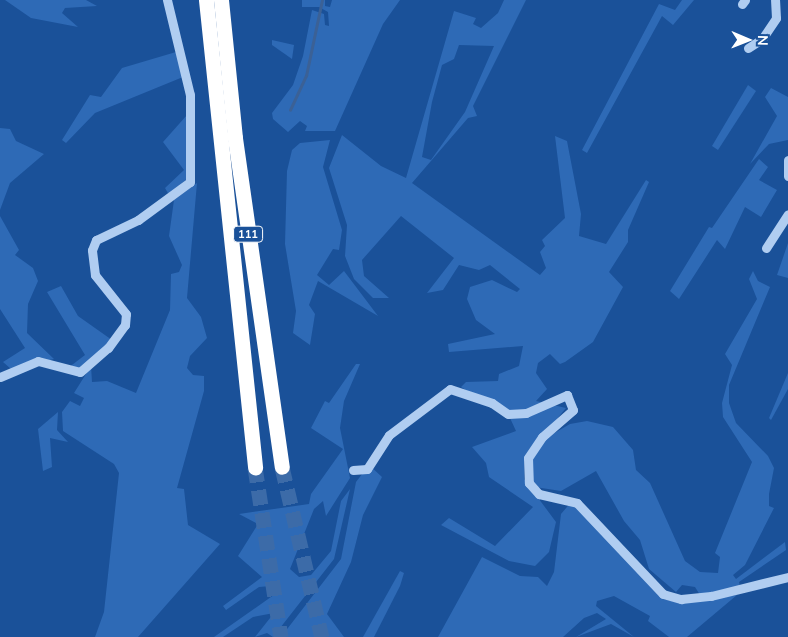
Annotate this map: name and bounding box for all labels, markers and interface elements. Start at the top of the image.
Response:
north arrow [723,15,773,65]
text: N [754,35,772,46]
road number: 111 [233,225,263,242]

